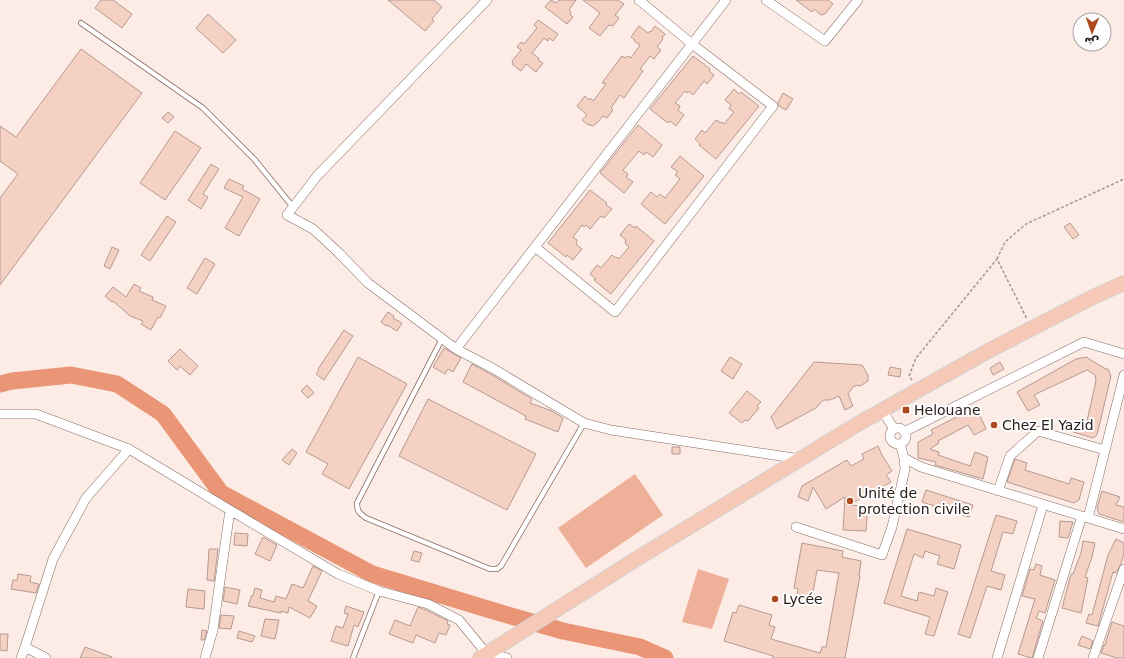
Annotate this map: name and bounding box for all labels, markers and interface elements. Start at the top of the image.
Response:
north arrow [1072,12,1112,52]
text: ش [1084,35,1099,48]
place label: Helouane [914,402,981,418]
marker: Helouane [901,405,911,415]
place label: Chez El Yazid [1002,417,1094,433]
marker: Chez El Yazid [989,420,999,430]
place label: Unité de protection civile [858,485,970,517]
marker: Unité de protection civile [845,496,855,506]
place label: Lycée [783,591,823,607]
marker: Lycée [770,594,780,604]

